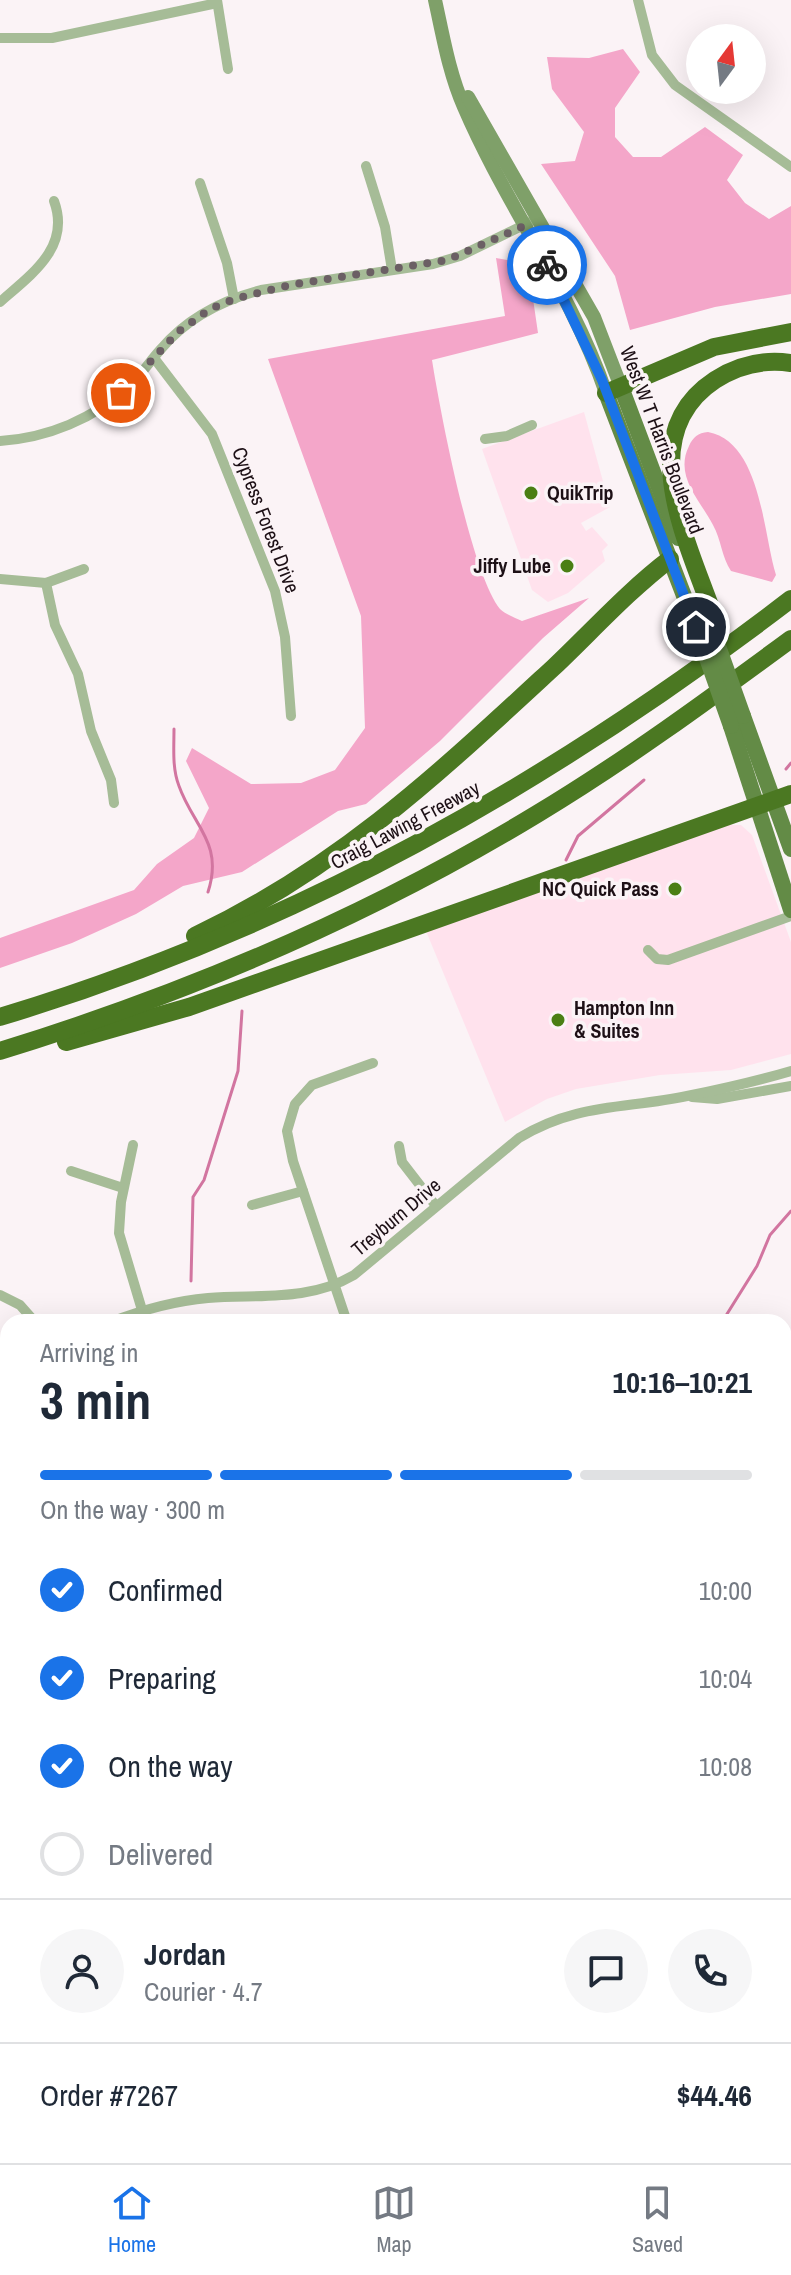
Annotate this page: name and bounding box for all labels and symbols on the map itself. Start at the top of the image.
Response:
north arrow [686,24,766,104]
courier [507,225,587,305]
street label: West W T Harris Boulevard [614,342,711,537]
pin [87,359,155,427]
street label: Cypress Forest Drive [226,443,307,597]
place label: QuikTrip [547,479,614,506]
marker: QuikTrip [522,484,540,502]
place label: Jiffy Lube [474,552,551,579]
marker: Jiffy Lube [558,557,576,575]
pin [662,593,730,661]
street label: Craig Lawing Freeway [326,774,485,875]
place label: NC Quick Pass [542,875,659,902]
marker: NC Quick Pass [666,880,684,898]
place label: Hampton Inn & Suites [574,994,674,1044]
marker: Hampton Inn & Suites [549,1011,567,1029]
street label: Treyburn Drive [345,1171,446,1262]

